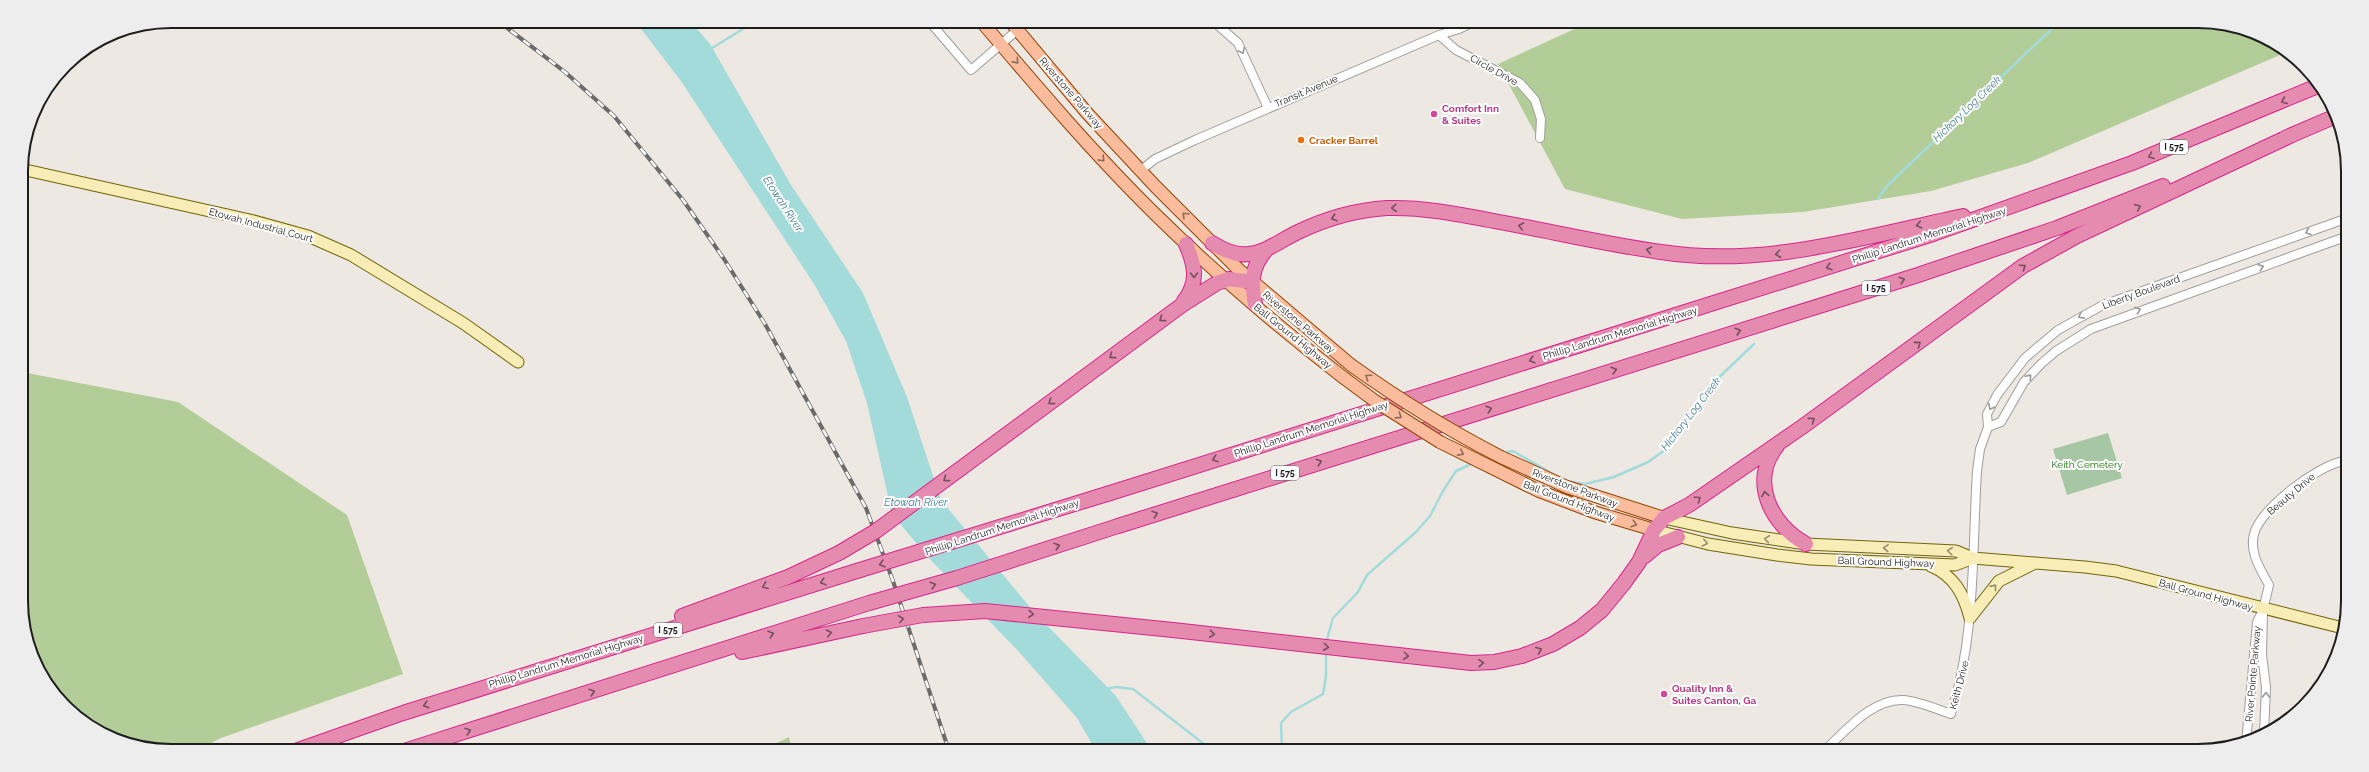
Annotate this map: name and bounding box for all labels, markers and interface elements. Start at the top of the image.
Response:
one-way arrow [1237,47,1245,54]
street label: Circle Drive [1468,52,1520,88]
street label: Riverstone Parkway [1037,55,1105,131]
one-way arrow [1011,57,1018,64]
street label: Transit Avenue [1273,73,1339,109]
water label: Hickory Log Creek [1930,73,2004,145]
one-way arrow [2280,96,2287,104]
place label: Comfort Inn & Suites [1442,103,1499,126]
marker: Comfort Inn & Suites [1429,109,1439,119]
marker: Cracker Barrel [1296,135,1306,145]
place label: Cracker Barrel [1309,135,1379,146]
road number: I 575 [2160,140,2188,154]
one-way arrow [2147,151,2154,159]
one-way arrow [1097,154,1104,162]
water label: Etowah River [760,174,806,235]
one-way arrow [1391,204,1397,212]
one-way arrow [2133,204,2141,212]
street label: Phillip Landrum Memorial Highway [1851,205,2008,265]
street label: Etowah Industrial Court [208,206,315,244]
one-way arrow [1182,212,1190,220]
one-way arrow [1331,213,1338,222]
one-way arrow [1916,221,1923,229]
one-way arrow [1518,222,1524,231]
one-way arrow [2305,228,2312,236]
one-way arrow [1646,246,1652,255]
one-way arrow [1775,249,1781,258]
one-way arrow [1826,263,1833,271]
one-way arrow [2257,263,2264,271]
one-way arrow [2018,265,2025,272]
one-way arrow [1190,272,1198,278]
street label: Liberty Boulevard [2101,273,2181,311]
one-way arrow [1898,276,1905,285]
road number: I 575 [1862,281,1890,295]
street label: Riverstone Parkway [1261,289,1338,356]
street label: Ball Ground Highway [1252,301,1335,371]
street label: Phillip Landrum Memorial Highway [1541,304,1699,362]
one-way arrow [2135,307,2142,315]
one-way arrow [2078,311,2085,319]
one-way arrow [1159,314,1166,322]
one-way arrow [1734,328,1741,336]
one-way arrow [1914,341,1921,349]
one-way arrow [1110,352,1117,359]
one-way arrow [1528,356,1535,364]
one-way arrow [1610,366,1617,375]
one-way arrow [1365,374,1372,382]
one-way arrow [2024,374,2032,382]
water label: Hickory Log Creek [1658,375,1724,453]
one-way arrow [1048,398,1055,405]
street label: Phillip Landrum Memorial Highway [1233,399,1390,459]
one-way arrow [1988,403,1996,410]
one-way arrow [1486,405,1493,414]
one-way arrow [1395,412,1402,419]
one-way arrow [1808,417,1815,425]
one-way arrow [1456,448,1464,456]
one-way arrow [1212,454,1219,463]
one-way arrow [1315,458,1322,467]
park label: Keith Cemetery [2051,459,2123,470]
road number: I 575 [1271,466,1299,480]
street label: Riverstone Parkway [1531,467,1620,510]
street label: Beauty Drive [2265,471,2317,517]
one-way arrow [943,474,950,482]
street label: Ball Ground Highway [1522,478,1617,524]
one-way arrow [1762,490,1770,497]
water label: Etowah River [884,496,949,509]
one-way arrow [1694,496,1701,503]
street label: Phillip Landrum Memorial Highway [924,497,1081,557]
one-way arrow [1151,510,1158,519]
one-way arrow [1630,519,1637,528]
one-way arrow [1764,535,1770,544]
one-way arrow [1702,538,1708,546]
one-way arrow [1053,542,1060,551]
one-way arrow [1883,543,1889,552]
one-way arrow [1947,547,1953,556]
street label: Ball Ground Highway [1837,555,1935,569]
one-way arrow [879,559,886,568]
one-way arrow [820,577,827,586]
street label: Ball Ground Highway [2158,577,2255,613]
one-way arrow [929,581,936,590]
one-way arrow [762,582,769,590]
one-way arrow [1989,584,1996,591]
one-way arrow [1028,610,1034,619]
one-way arrow [898,615,904,624]
road number: I 575 [654,623,682,637]
street label: River Pointe Parkway [2243,625,2263,722]
one-way arrow [1209,629,1215,638]
one-way arrow [768,630,775,639]
one-way arrow [826,630,832,638]
street label: Phillip Landrum Memorial Highway [487,632,645,690]
one-way arrow [1323,642,1329,651]
one-way arrow [1535,647,1543,655]
one-way arrow [1403,651,1409,660]
one-way arrow [1478,659,1484,667]
street label: Keith Drive [1947,659,1971,710]
place label: Quality Inn & Suites Canton, Ga [1672,683,1756,706]
one-way arrow [588,688,595,697]
marker: Quality Inn & Suites Canton, Ga [1659,689,1669,699]
one-way arrow [2262,692,2270,698]
one-way arrow [422,700,429,709]
one-way arrow [464,727,471,736]

